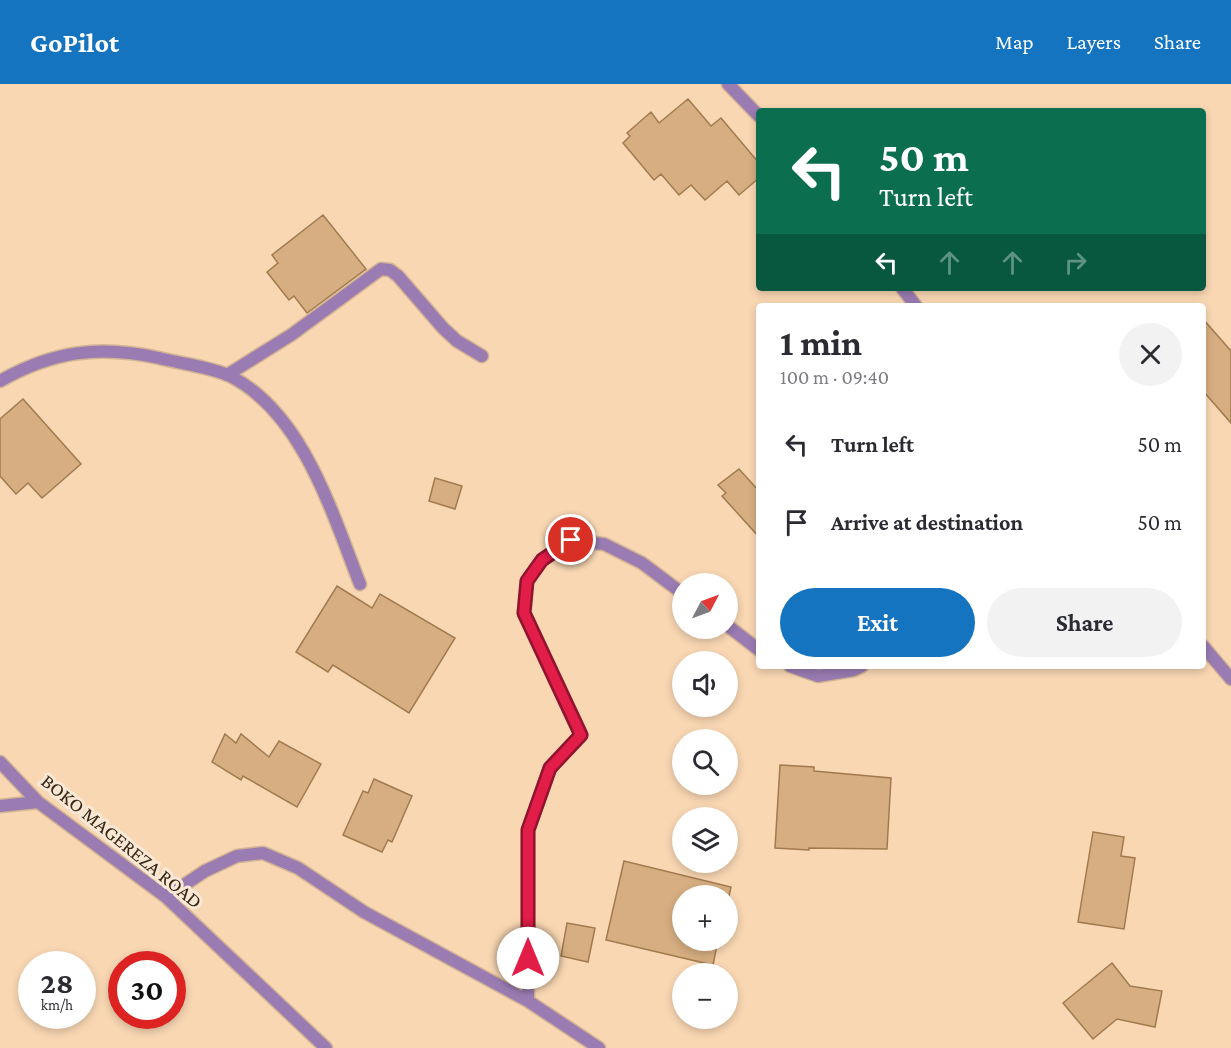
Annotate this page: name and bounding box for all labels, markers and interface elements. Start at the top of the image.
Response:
text: GoPilot [30,27,119,58]
text: Map [995,30,1034,54]
text: Layers [1067,30,1121,54]
text: Share [1154,30,1201,54]
icon: left [780,132,858,210]
text: 50 m [879,133,969,180]
text: Turn left [879,182,973,212]
icon: left [870,246,903,279]
icon: ahead [933,246,966,279]
icon: ahead [996,246,1029,279]
icon: right [1059,246,1092,279]
text: 1 min [780,323,862,363]
button: close [1119,323,1182,386]
text: 100 m · 09:40 [780,366,889,388]
icon: left [780,428,813,461]
text: Turn left [831,432,914,457]
text: 50 m [1137,432,1182,457]
icon: arrive [780,506,813,539]
text: Arrive at destination [831,510,1023,535]
text: 50 m [1137,510,1182,535]
pin [545,514,596,565]
icon: arrive [554,523,587,556]
north arrow [672,573,738,639]
map controls [672,573,738,1029]
button: Exit [780,588,975,657]
button: Share [987,588,1182,657]
button: sound [672,651,738,717]
button: search [672,729,738,795]
street label: BOKO MAGEREZA ROAD [37,769,207,913]
button: layers [672,807,738,873]
button: + [672,885,738,951]
position arrow [496,926,560,990]
speed limit sign: 30 [108,951,186,1029]
button: − [672,963,738,1029]
text: 28 [41,966,73,999]
text: km/h [41,997,73,1013]

